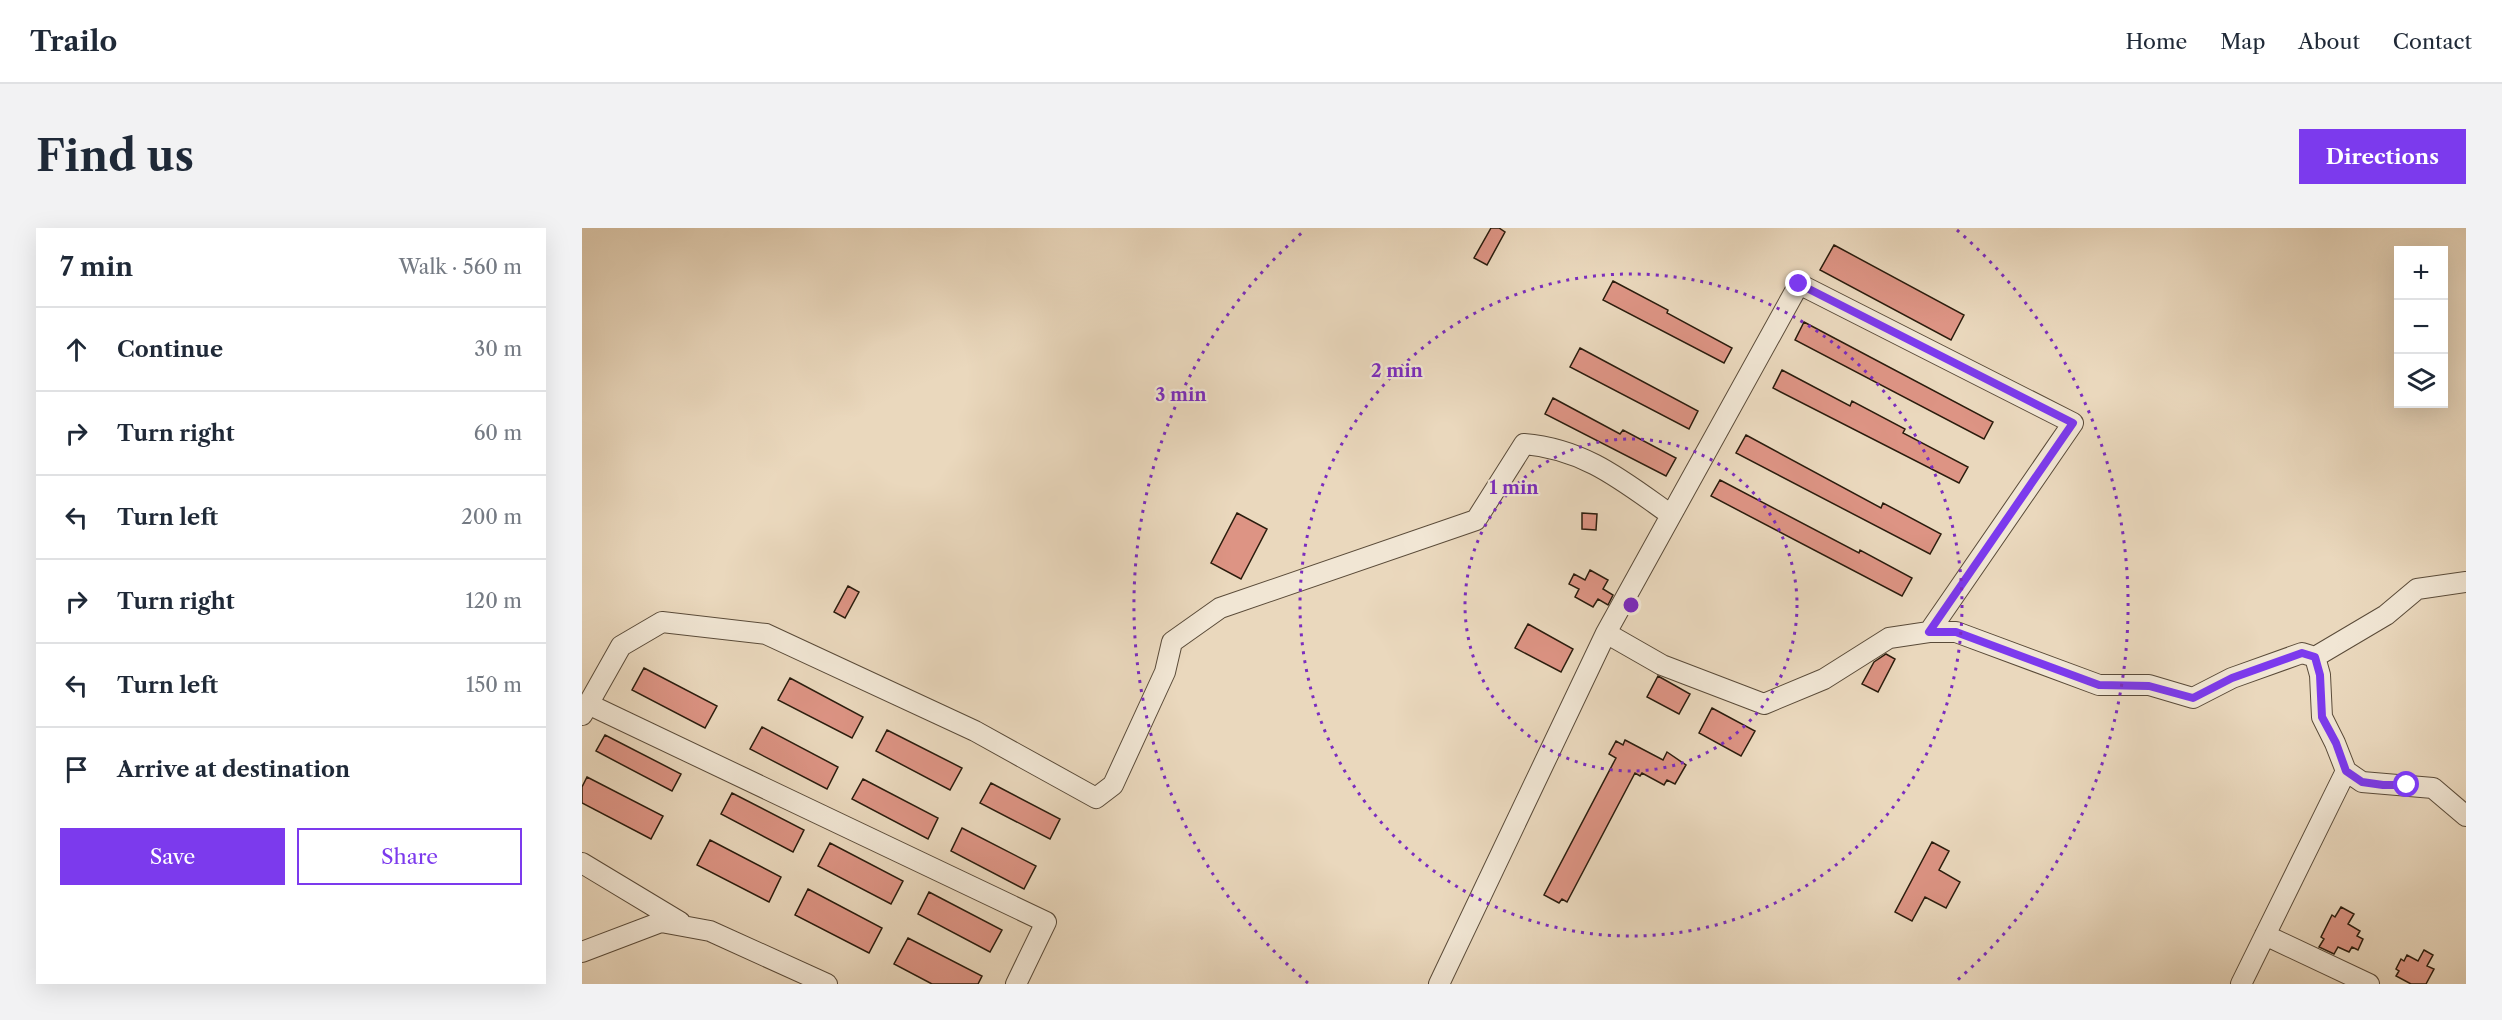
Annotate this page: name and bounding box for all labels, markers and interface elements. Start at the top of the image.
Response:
text: Trailo [30,24,117,58]
text: Home [2126,29,2187,54]
text: Map [2220,29,2265,54]
text: About [2298,29,2360,54]
text: Contact [2393,29,2472,54]
button: Directions [2299,129,2466,184]
text: Find us [36,130,194,182]
map controls [2394,246,2448,408]
button: + [2394,246,2448,300]
text: 7 min [60,251,133,283]
text: Walk · 560 m [399,255,522,279]
route end [1785,270,1811,296]
button: − [2394,300,2448,354]
icon: ahead [60,333,93,366]
text: Continue [117,336,223,363]
text: 30 m [474,337,522,361]
button: layers [2394,354,2448,408]
text: 2 min [1371,360,1424,382]
text: 3 min [1155,384,1207,406]
icon: right [60,417,93,450]
text: Turn right [117,420,235,447]
text: 60 m [474,421,522,445]
text: 1 min [1489,477,1539,499]
icon: left [60,501,93,534]
text: Turn left [117,504,218,531]
text: 200 m [461,505,522,529]
icon: right [60,585,93,618]
text: Turn right [117,588,235,615]
text: 120 m [465,589,522,613]
centre of rings [1621,595,1641,615]
icon: left [60,669,93,702]
text: Turn left [117,672,218,699]
text: 150 m [466,673,522,697]
icon: arrive [60,753,93,786]
text: Arrive at destination [117,756,350,783]
route start [2393,771,2419,797]
button: Save [60,828,285,885]
button: Share [297,828,522,885]

